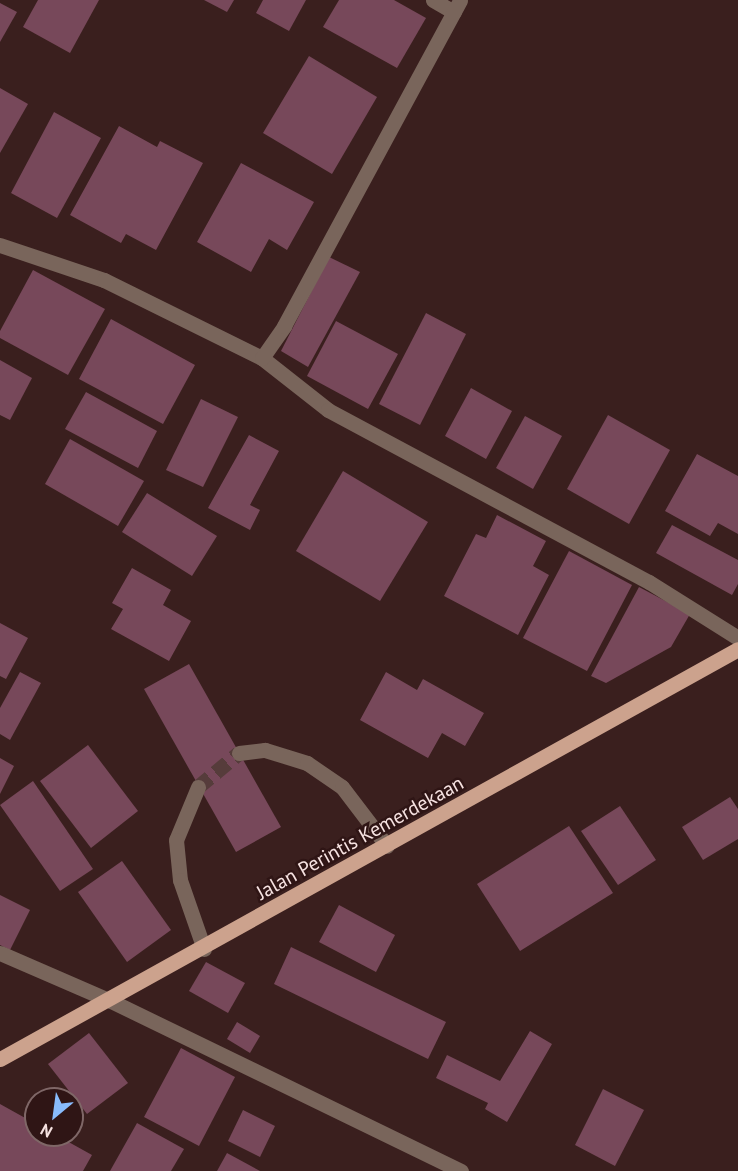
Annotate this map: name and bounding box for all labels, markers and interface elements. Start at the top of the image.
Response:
street label: Jalan Perintis Kemerdekaan [252,771,468,905]
north arrow [24,1087,84,1147]
text: N [37,1120,56,1142]

